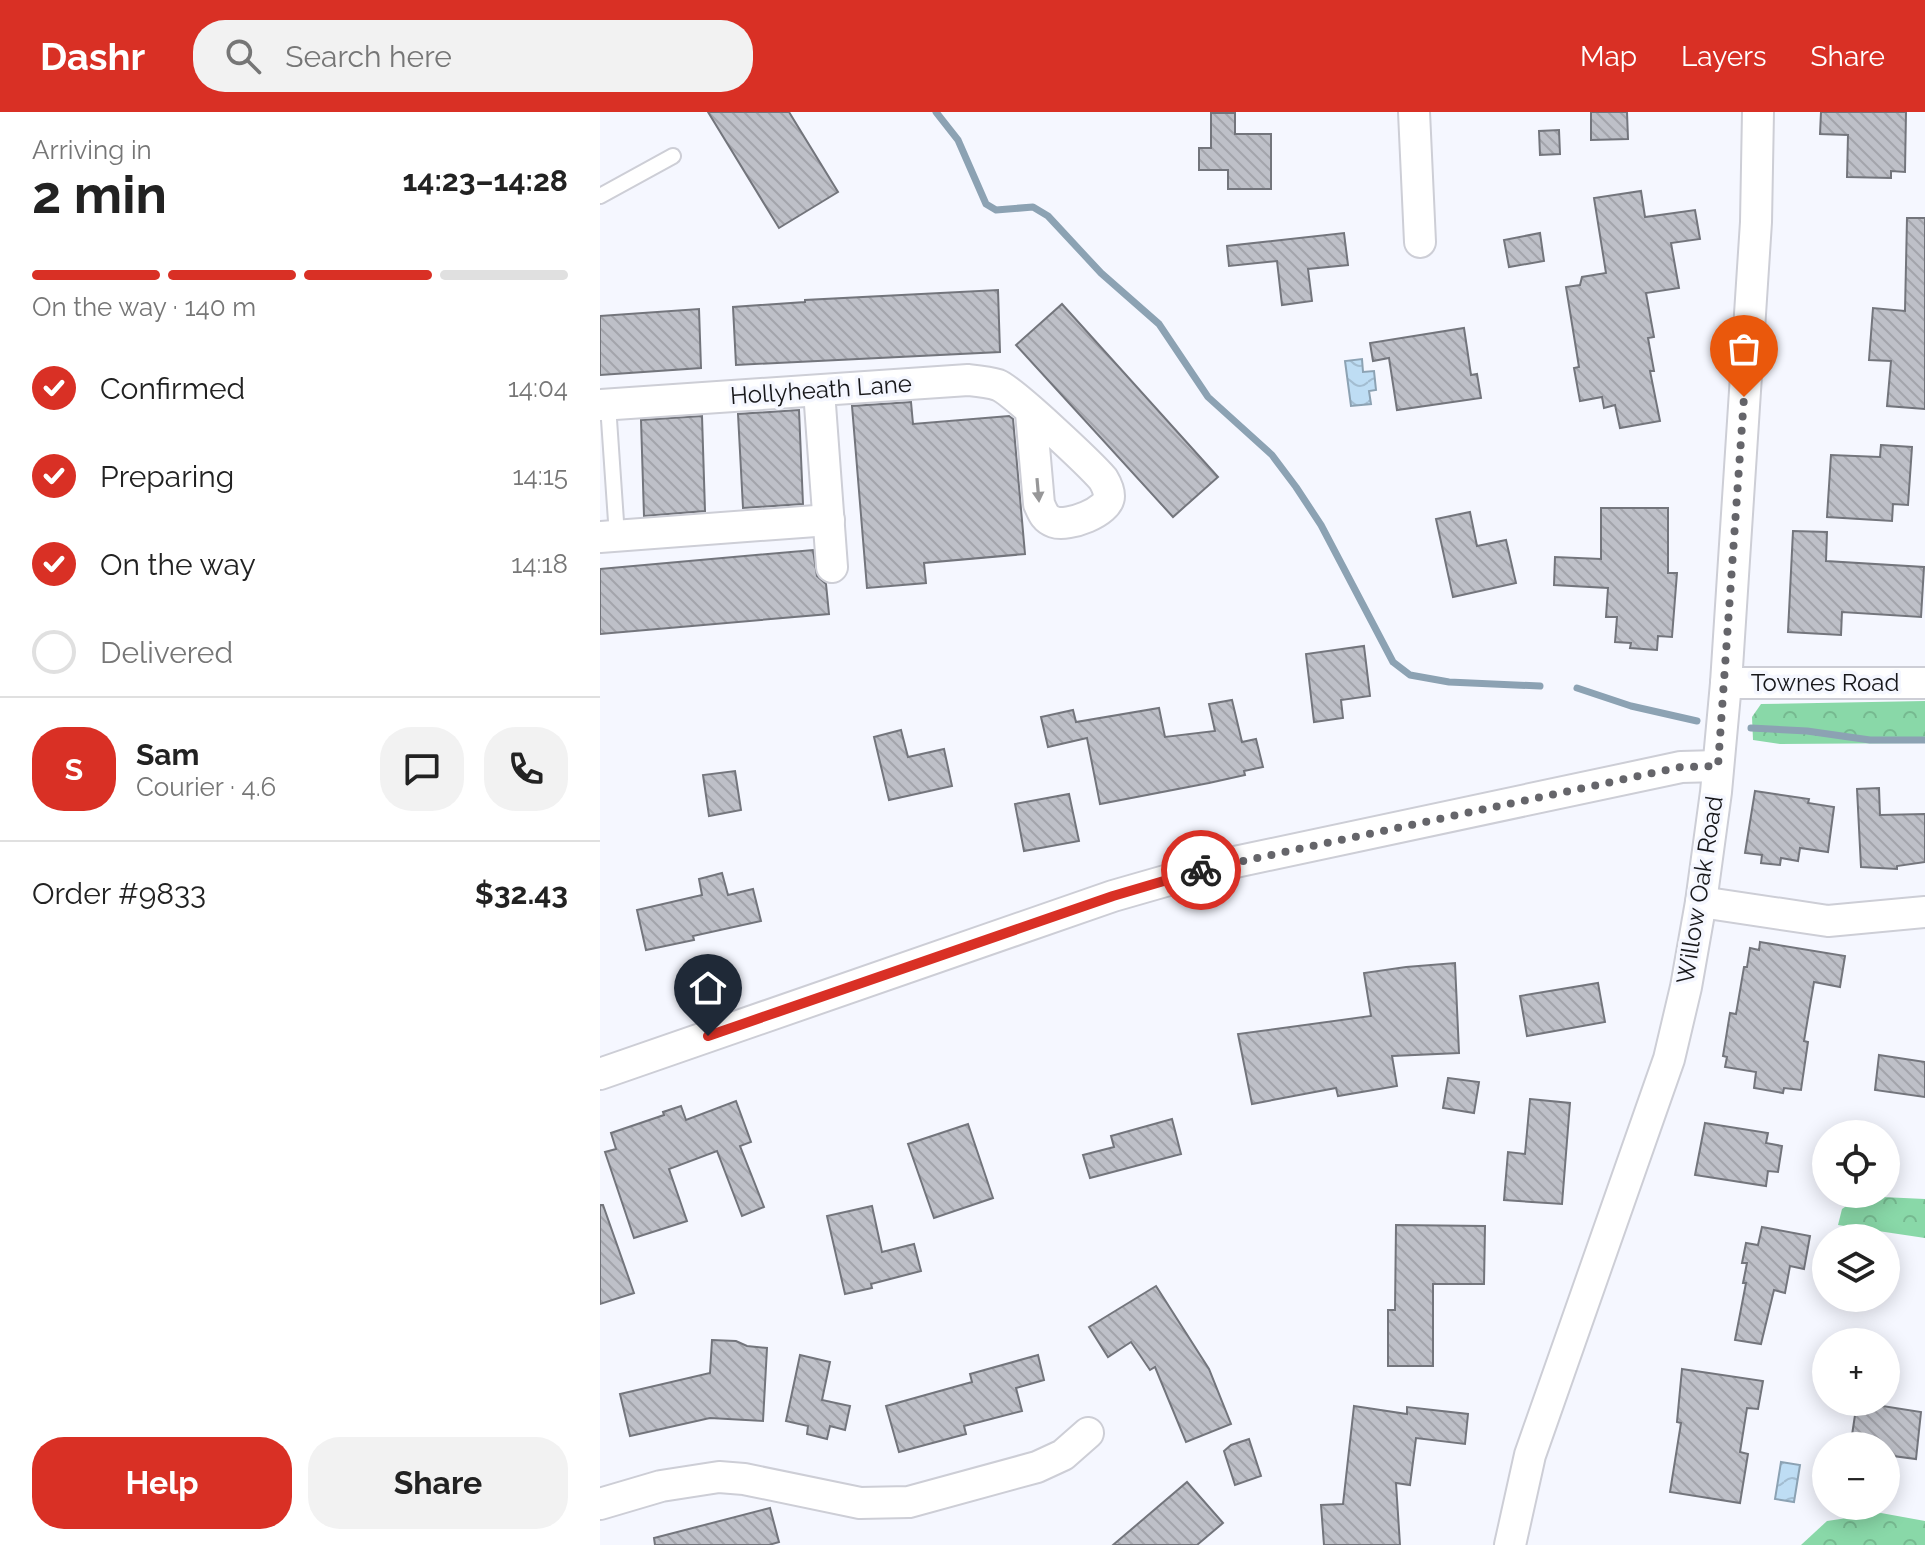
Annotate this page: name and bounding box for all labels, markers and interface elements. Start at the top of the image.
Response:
search box [193,20,753,92]
text: Dashr [40,34,145,79]
icon: search [221,34,265,78]
text: Search here [285,39,452,74]
text: Map [1580,40,1637,73]
text: Layers [1681,40,1767,73]
text: Share [1811,40,1885,73]
text: Arriving in [32,135,152,165]
text: 14:23–14:28 [402,163,568,198]
text: 2 min [32,164,167,225]
text: On the way · 140 m [32,292,256,322]
pin [1710,315,1778,397]
icon: bag [1722,327,1766,371]
icon: check [32,366,76,410]
street label: Hollyheath Lane [729,369,913,410]
text: Confirmed [100,371,245,406]
text: 14:04 [508,373,568,403]
icon: check [32,454,76,498]
text: Preparing [100,459,234,494]
text: 14:15 [512,461,568,491]
one-way arrow [1032,478,1045,503]
icon: check [32,542,76,586]
text: On the way [100,547,256,582]
text: 14:18 [511,549,568,579]
text: Delivered [100,635,233,670]
street label: Townes Road [1751,668,1899,697]
button: chat [380,727,464,811]
button: phone [484,727,568,811]
text: Sam [136,737,199,772]
text: S [65,752,83,787]
text: Courier · 4.6 [136,772,276,802]
street label: Willow Oak Road [1670,794,1729,986]
courier [1161,830,1241,910]
icon: bike [1179,848,1223,892]
text: Order #9833 [32,876,206,911]
text: $32.43 [475,876,568,911]
pin [674,954,742,1036]
icon: home [686,966,730,1010]
map controls [1812,1120,1900,1520]
button: locate [1812,1120,1900,1208]
button: layers [1812,1224,1900,1312]
button: + [1812,1328,1900,1416]
button: − [1812,1432,1900,1520]
button: Help [32,1437,292,1529]
button: Share [308,1437,568,1529]

